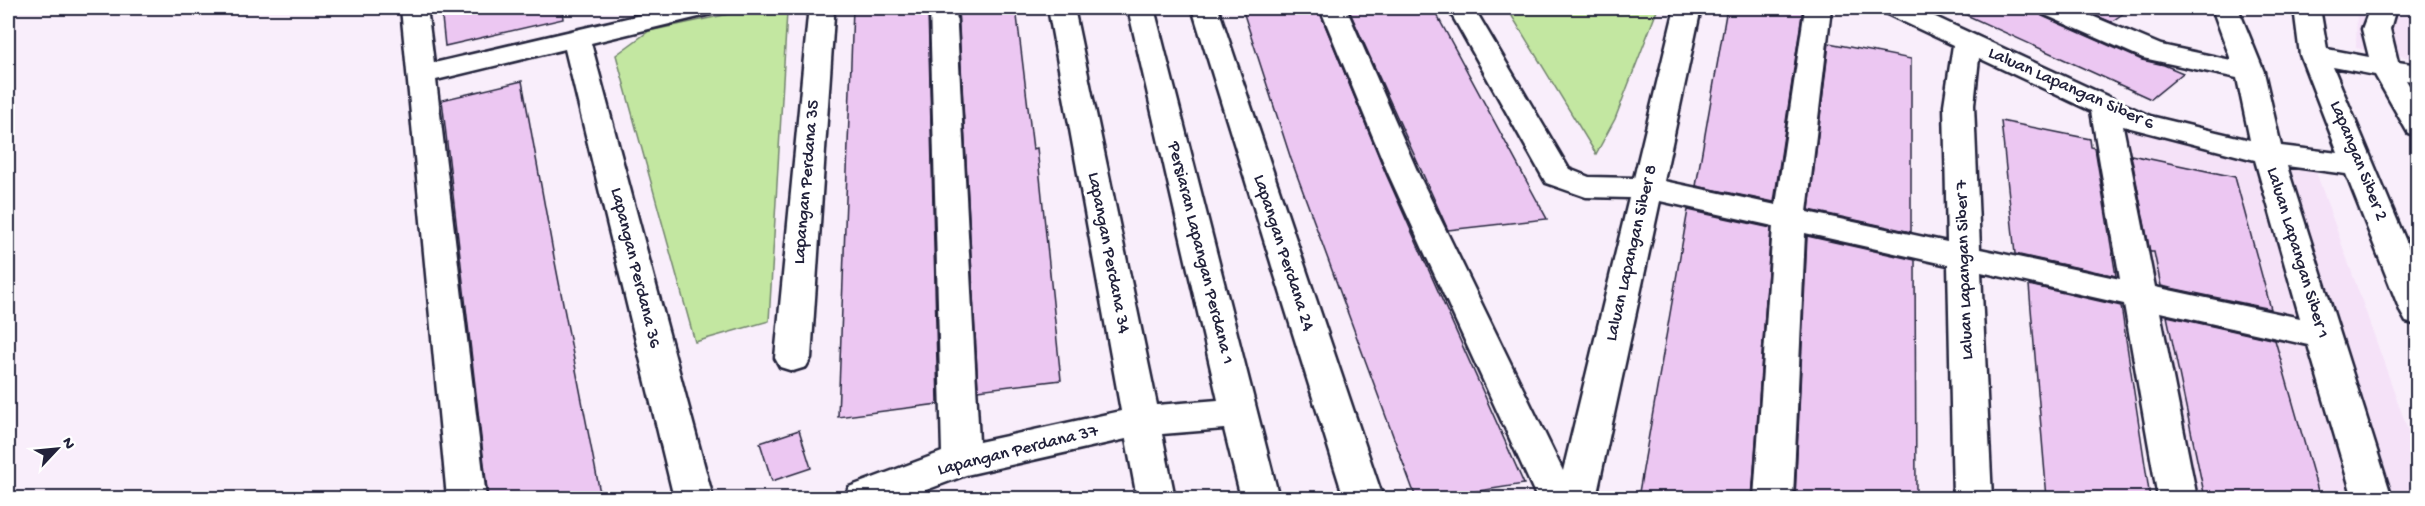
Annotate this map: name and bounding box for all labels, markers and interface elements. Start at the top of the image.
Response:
street label: Laluan Lapangan Siber 6 [1985,43,2158,135]
street label: Lapangan Siber 2 [2324,98,2392,224]
street label: Lapangan Perdana 35 [789,99,825,265]
street label: Persiaran Lapangan Perdana 1 [1162,139,1238,366]
street label: Laluan Lapangan Siber 8 [1601,163,1663,343]
street label: Laluan Lapangan Siber 1 [2261,165,2333,341]
street label: Lapangan Perdana 34 [1082,171,1134,336]
street label: Lapangan Perdana 24 [1248,172,1318,334]
street label: Laluan Lapangan Siber 7 [1951,179,1979,360]
street label: Lapangan Perdana 36 [605,186,665,351]
north arrow [27,419,87,479]
street label: Lapangan Perdana 37 [936,421,1101,481]
text: N [57,435,78,453]

